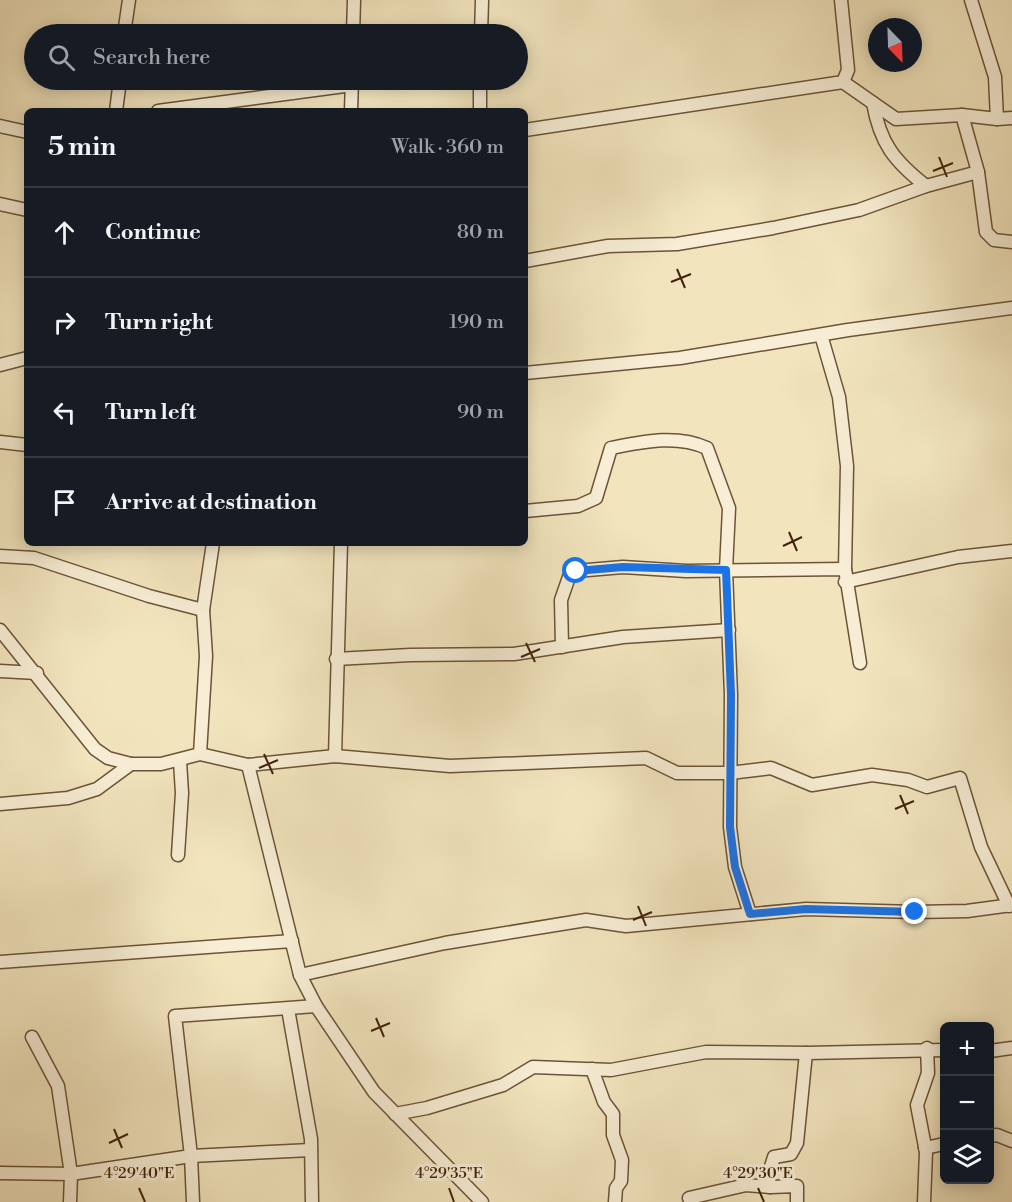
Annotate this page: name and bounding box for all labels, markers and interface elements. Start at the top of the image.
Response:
north arrow [868,18,922,72]
search box [24,24,528,90]
icon: search [45,41,78,74]
text: Search here [93,44,210,71]
text: 5 min [48,131,116,163]
text: Walk · 360 m [391,135,504,160]
icon: ahead [48,216,81,249]
text: Continue [105,219,201,246]
text: 80 m [457,220,504,245]
icon: right [48,306,81,339]
text: Turn right [105,309,213,336]
text: 190 m [449,310,504,335]
icon: left [48,396,81,429]
text: Turn left [105,399,196,426]
text: 90 m [457,400,504,425]
icon: arrive [48,486,81,519]
text: Arrive at destination [105,489,317,516]
route start [562,557,588,583]
route end [901,898,927,924]
map controls [940,1022,994,1184]
button: + [940,1022,994,1076]
button: − [940,1076,994,1130]
button: layers [940,1130,994,1184]
text: 4°29'40"E [104,1164,174,1183]
text: 4°29'35"E [415,1164,483,1183]
text: 4°29'30"E [723,1164,793,1183]

